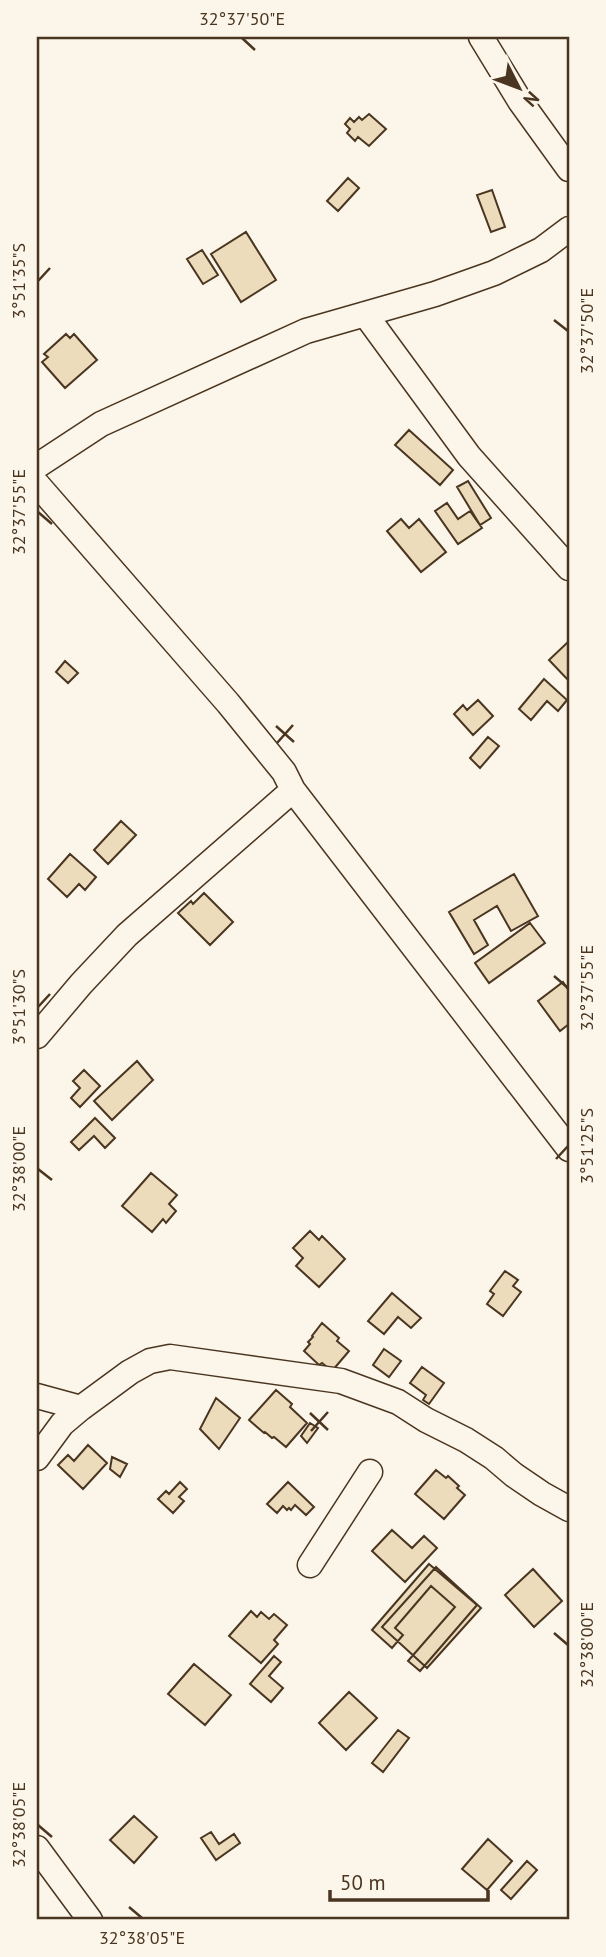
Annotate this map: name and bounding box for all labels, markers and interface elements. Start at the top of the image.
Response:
text: 32°37'50"E [199,7,285,30]
north arrow [484,52,554,122]
text: N [519,87,545,112]
text: 3°51'35"S [7,243,30,319]
text: 32°37'50"E [575,288,598,374]
text: 32°37'55"E [7,469,30,555]
text: 32°37'55"E [575,945,598,1031]
text: 3°51'30"S [7,969,30,1045]
text: 3°51'25"S [575,1108,598,1184]
text: 32°38'00"E [7,1126,30,1212]
text: 32°38'00"E [575,1602,598,1688]
text: 32°38'05"E [7,1782,30,1868]
scale bar [330,1859,487,1903]
text: 50 m [340,1869,386,1896]
text: 32°38'05"E [99,1926,185,1949]

